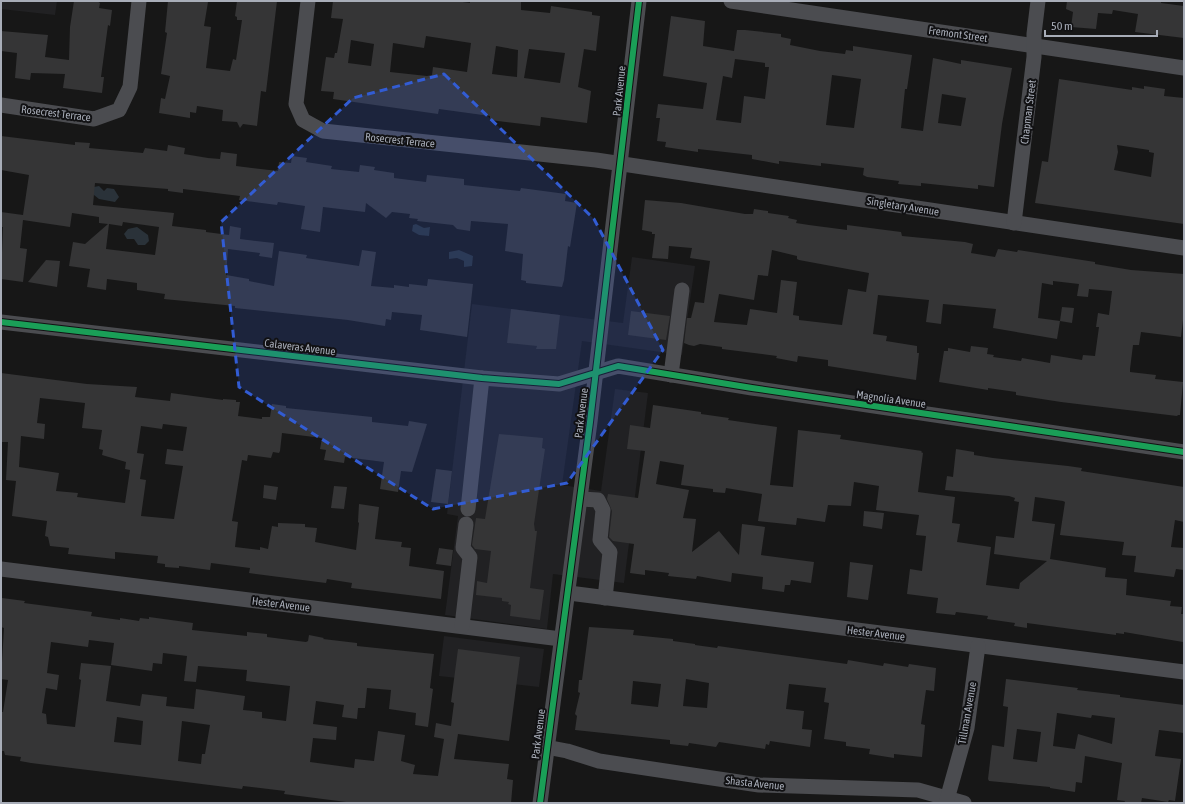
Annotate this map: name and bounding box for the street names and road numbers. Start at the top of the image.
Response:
street label: Fremont Street [928,24,988,44]
street label: Park Avenue [610,65,628,117]
street label: Chapman Street [1018,79,1038,145]
street label: Rosecrest Terrace [21,103,91,123]
street label: Rosecrest Terrace [365,130,435,150]
street label: Singletary Avenue [866,194,940,218]
street label: Calaveras Avenue [264,337,336,357]
street label: Park Avenue [572,387,590,439]
street label: Magnolia Avenue [855,388,927,410]
street label: Hester Avenue [251,594,311,614]
street label: Hester Avenue [846,623,906,643]
street label: Tillman Avenue [956,681,978,745]
street label: Park Avenue [529,708,547,760]
street label: Shasta Avenue [725,774,785,792]

